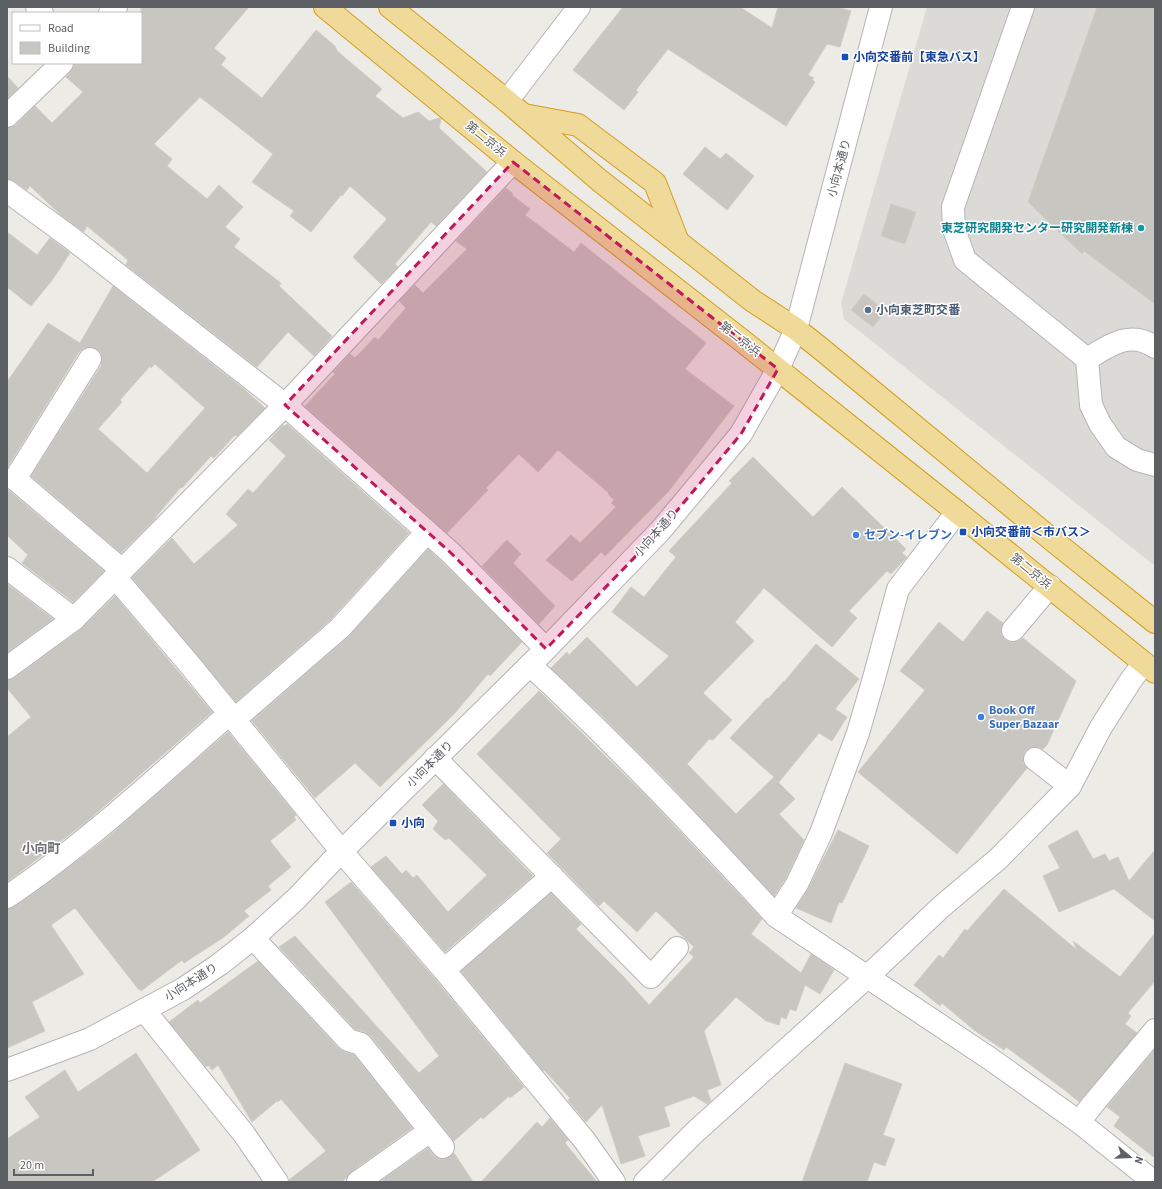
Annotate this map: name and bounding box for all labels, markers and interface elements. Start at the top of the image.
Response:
legend [12,12,142,64]
text: Road [48,20,74,37]
text: Building [48,40,90,57]
place label: 小向交番前【東急バス】 [853,49,985,66]
marker: 小向交番前【東急バス】 [840,52,850,62]
street label: 第二京浜 [462,118,510,161]
street label: 小向本通り [824,137,855,199]
place label: 東芝研究開発センター研究開発新棟 [941,220,1133,237]
marker: 東芝研究開発センター研究開発新棟 [1136,223,1146,233]
place label: 小向東芝町交番 [876,302,961,319]
marker: 小向東芝町交番 [863,305,873,315]
street label: 第二京浜 [716,318,764,361]
street label: 小向本通り [630,505,683,561]
place label: 小向交番前＜市バス＞ [971,524,1091,541]
place label: セブン-イレブン [864,527,952,544]
marker: 小向交番前＜市バス＞ [958,527,968,537]
marker: セブン-イレブン [851,530,861,540]
street label: 第二京浜 [1007,550,1055,593]
place label: Book Off Super Bazaar [989,702,1059,733]
marker: Book Off Super Bazaar [976,712,986,722]
street label: 小向本通り [403,737,458,792]
place label: 小向 [401,815,425,832]
marker: 小向 [388,818,398,828]
district label: 小向町 [21,840,61,858]
street label: 小向本通り [161,959,221,1006]
north arrow [1110,1137,1150,1177]
scale bar [14,1151,93,1177]
text: N [1131,1154,1147,1166]
text: 20 m [20,1157,44,1174]

